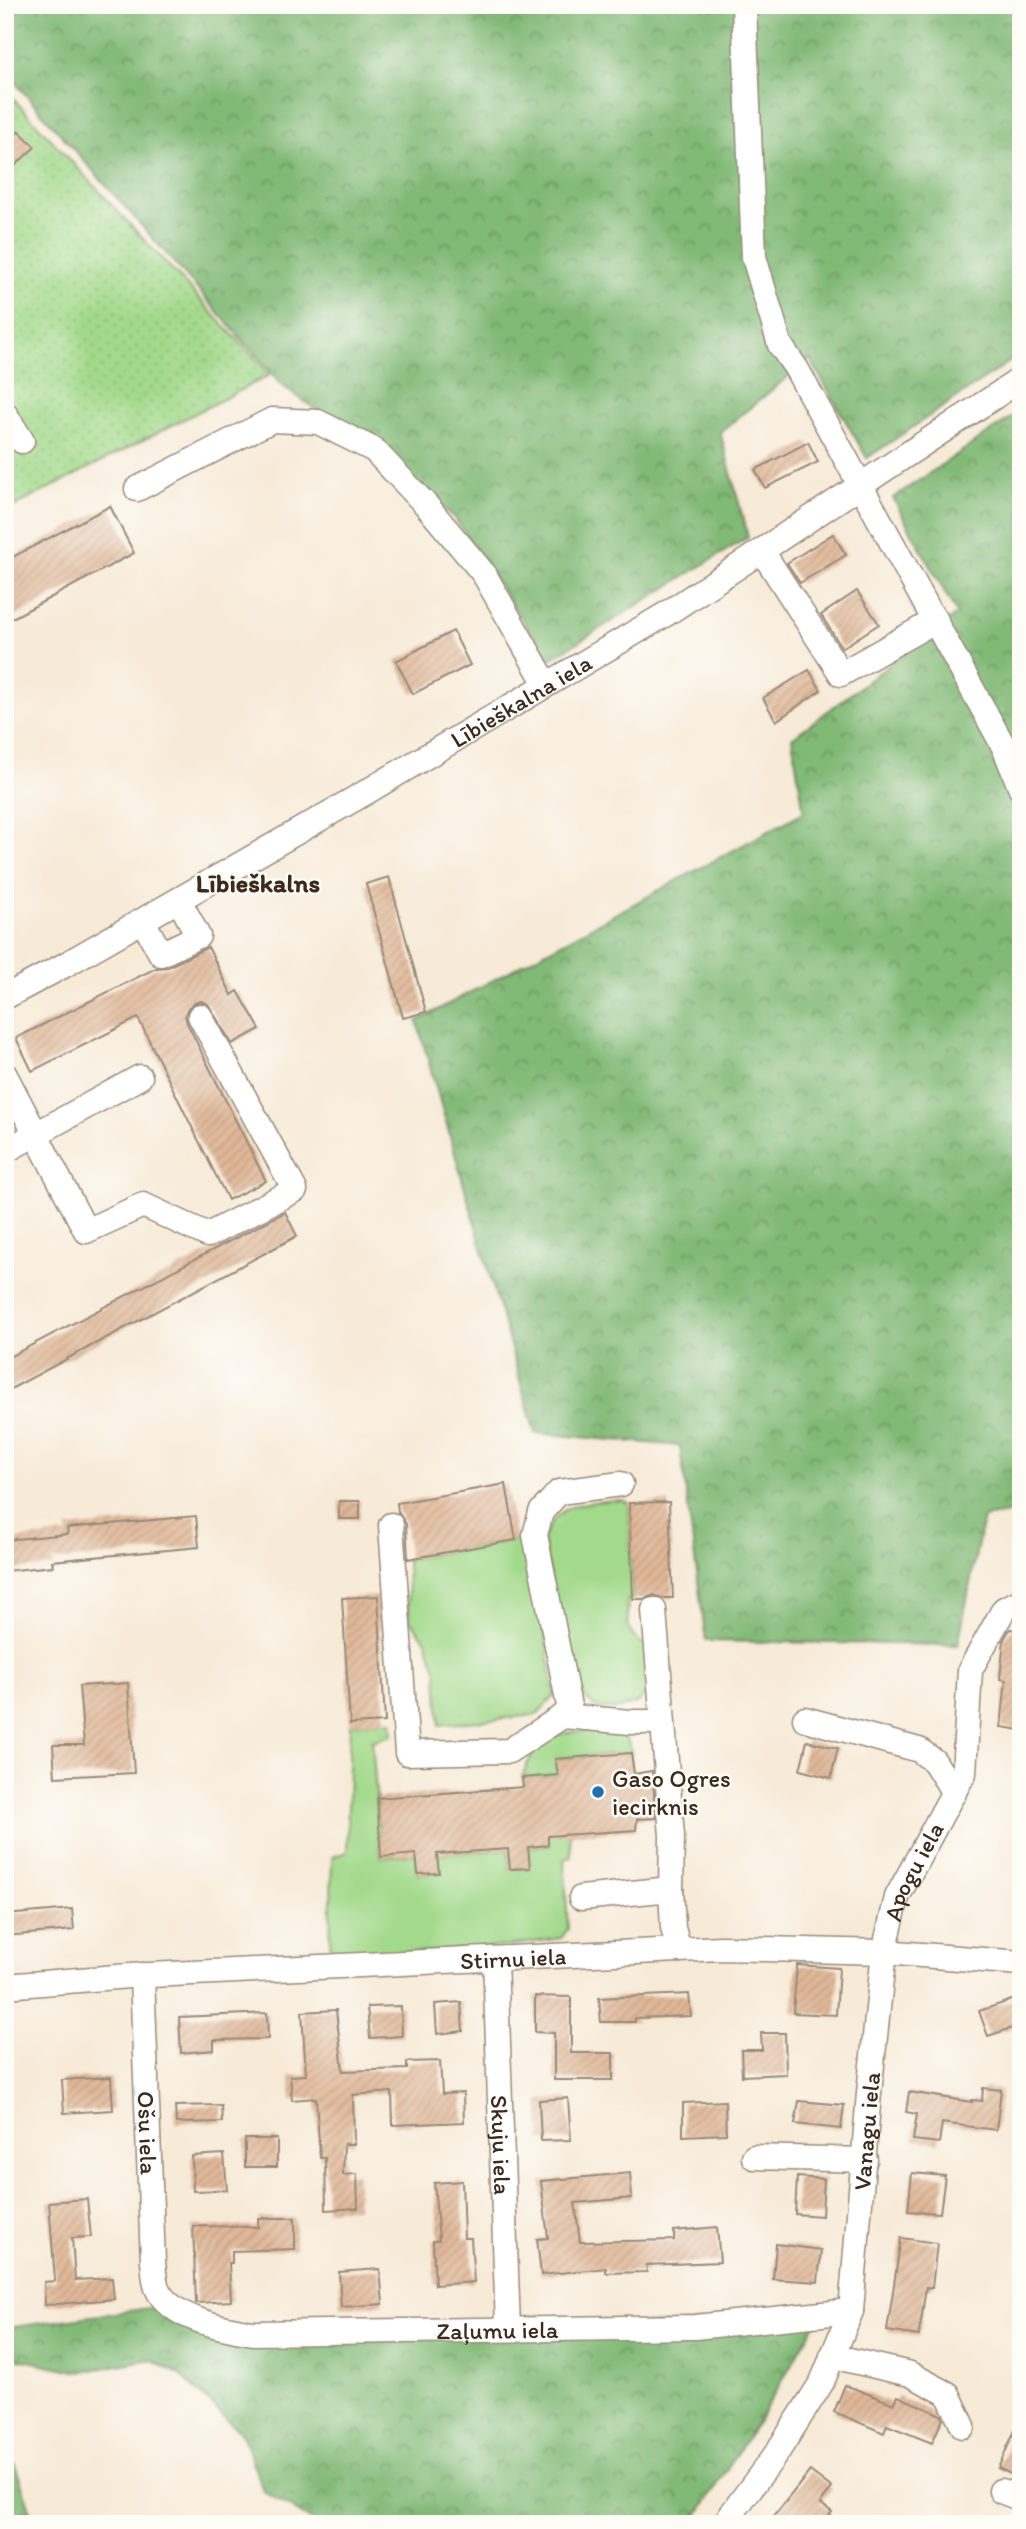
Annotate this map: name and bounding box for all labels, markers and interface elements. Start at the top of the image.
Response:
street label: Lībieškalna iela [445,647,597,753]
district label: Lībieškalns [196,867,320,899]
place label: Gaso Ogres iecirknis [612,1764,731,1821]
marker: Gaso Ogres iecirknis [590,1784,606,1800]
street label: Apogu iela [877,1817,949,1924]
street label: Stirnu iela [460,1941,567,1975]
street label: Vanagu iela [847,2070,886,2191]
street label: Ošu iela [132,2090,164,2176]
street label: Skuju iela [485,2094,518,2195]
street label: Zaļumu iela [436,2314,559,2345]

